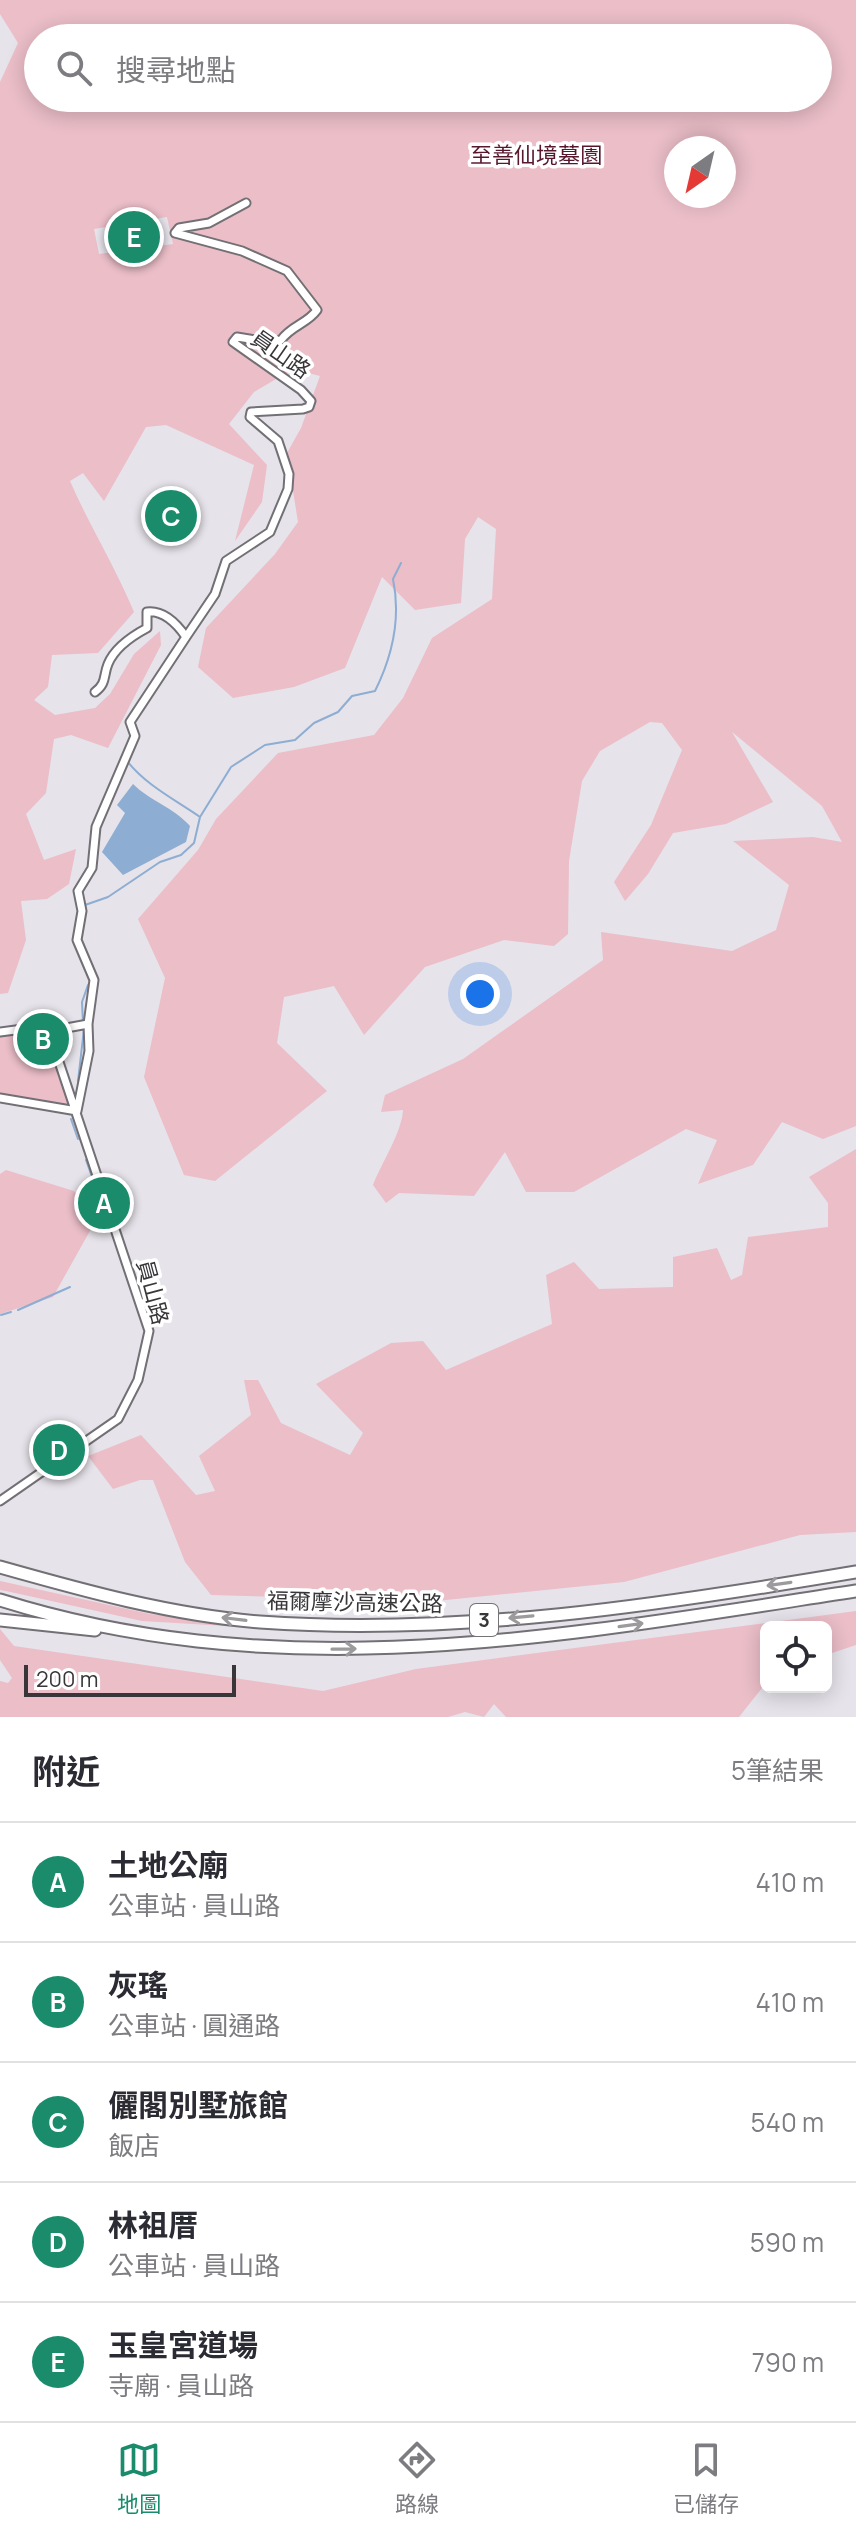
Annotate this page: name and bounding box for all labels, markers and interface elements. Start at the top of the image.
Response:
search box [24,24,832,112]
icon: search [52,46,96,90]
text: 搜尋地點 [116,49,236,90]
north arrow [664,136,736,208]
park label: 至善仙境墓園 [470,140,602,170]
pin: E [108,207,160,267]
street label: 員山路 [245,323,317,385]
pin: C [145,486,197,546]
your location [460,974,500,1014]
pin: B [17,1009,69,1069]
pin: A [78,1173,130,1233]
street label: 員山路 [130,1256,176,1328]
pin: D [33,1420,85,1480]
one-way arrow [767,1577,792,1592]
street label: 福爾摩沙高速公路 [267,1585,443,1619]
road number: 3 [470,1604,498,1636]
one-way arrow [508,1610,535,1625]
one-way arrow [221,1611,248,1626]
one-way arrow [618,1617,643,1632]
map controls [760,1621,832,1693]
button: locate [760,1621,832,1693]
one-way arrow [330,1641,357,1656]
scale bar [24,1661,236,1697]
text: 200 m [36,1664,98,1694]
text: 附近 [32,1748,100,1794]
text: 5筆結果 [731,1752,824,1788]
text: 土地公廟 [108,1844,228,1885]
text: A [49,1864,67,1900]
text: 410 m [755,1864,824,1900]
text: 公車站 · 員山路 [108,1887,280,1923]
text: 灰瑤 [108,1964,168,2005]
text: B [50,1984,66,2020]
text: 410 m [755,1984,824,2020]
text: 公車站 · 圓通路 [108,2007,280,2043]
text: 儷閣別墅旅館 [108,2084,288,2125]
text: C [48,2104,68,2140]
text: 540 m [751,2104,824,2140]
text: 飯店 [108,2127,160,2163]
text: 林祖厝 [108,2204,198,2245]
text: D [49,2224,67,2260]
text: 590 m [750,2224,824,2260]
text: 公車站 · 員山路 [108,2247,280,2283]
text: 玉皇宮道場 [108,2324,258,2365]
text: E [50,2344,66,2380]
text: 790 m [752,2344,824,2380]
text: 寺廟 · 員山路 [108,2367,254,2403]
tab: 地圖 [117,2438,161,2519]
tab: 路線 [395,2438,439,2519]
tab: 已儲存 [673,2438,739,2519]

